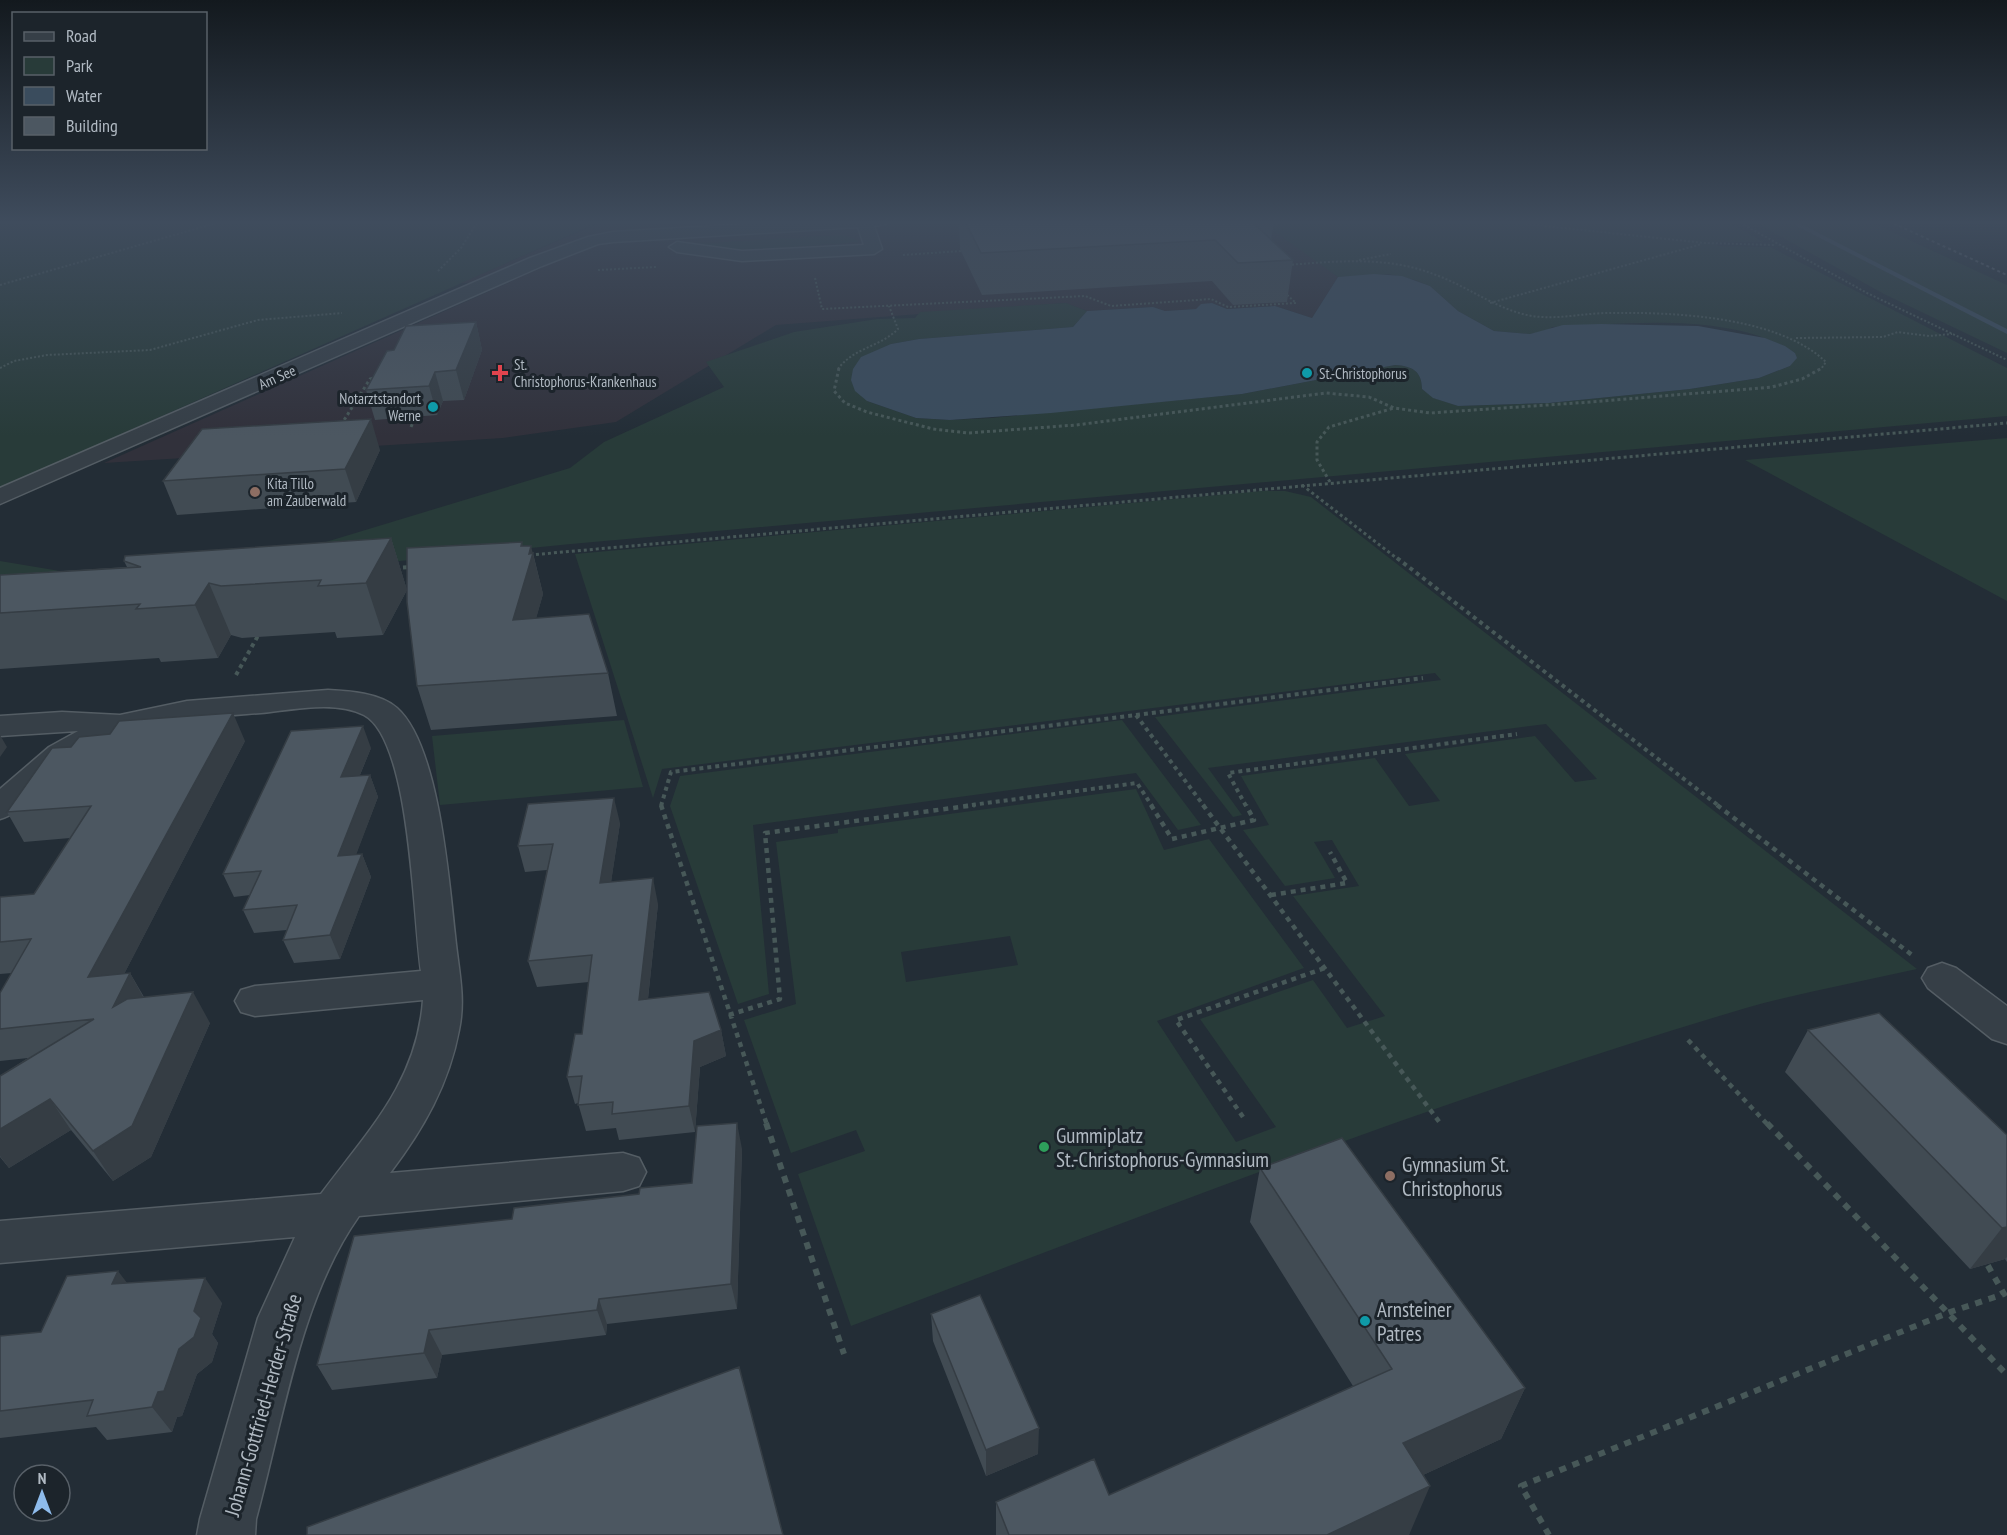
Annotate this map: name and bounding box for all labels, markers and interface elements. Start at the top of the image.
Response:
legend [12,12,207,150]
text: Road [66,24,97,47]
text: Park [66,54,93,77]
text: Water [66,84,102,107]
text: Building [66,114,118,137]
place label: St. Christophorus-Krankenhaus [514,355,656,391]
street label: Am See [255,360,299,394]
marker: St. Christophorus-Krankenhaus [491,364,509,382]
place label: St.-Christophorus [1319,364,1407,383]
marker: St.-Christophorus [1300,366,1314,380]
place label: Notarztstandort Werne [339,389,421,425]
marker: Notarztstandort Werne [426,400,440,414]
place label: Kita Tillo am Zauberwald [267,474,346,510]
marker: Kita Tillo am Zauberwald [248,485,262,499]
place label: Gummiplatz St.-Christophorus-Gymnasium [1056,1122,1269,1173]
marker: Gummiplatz St.-Christophorus-Gymnasium [1037,1140,1051,1154]
place label: Gymnasium St. Christophorus [1402,1151,1509,1202]
marker: Gymnasium St. Christophorus [1383,1169,1397,1183]
street label: Johann-Gottfried-Herder-Straße [218,1291,308,1520]
place label: Arnsteiner Patres [1377,1296,1452,1347]
marker: Arnsteiner Patres [1358,1314,1372,1328]
north arrow [12,1463,72,1523]
text: N [38,1468,46,1488]

